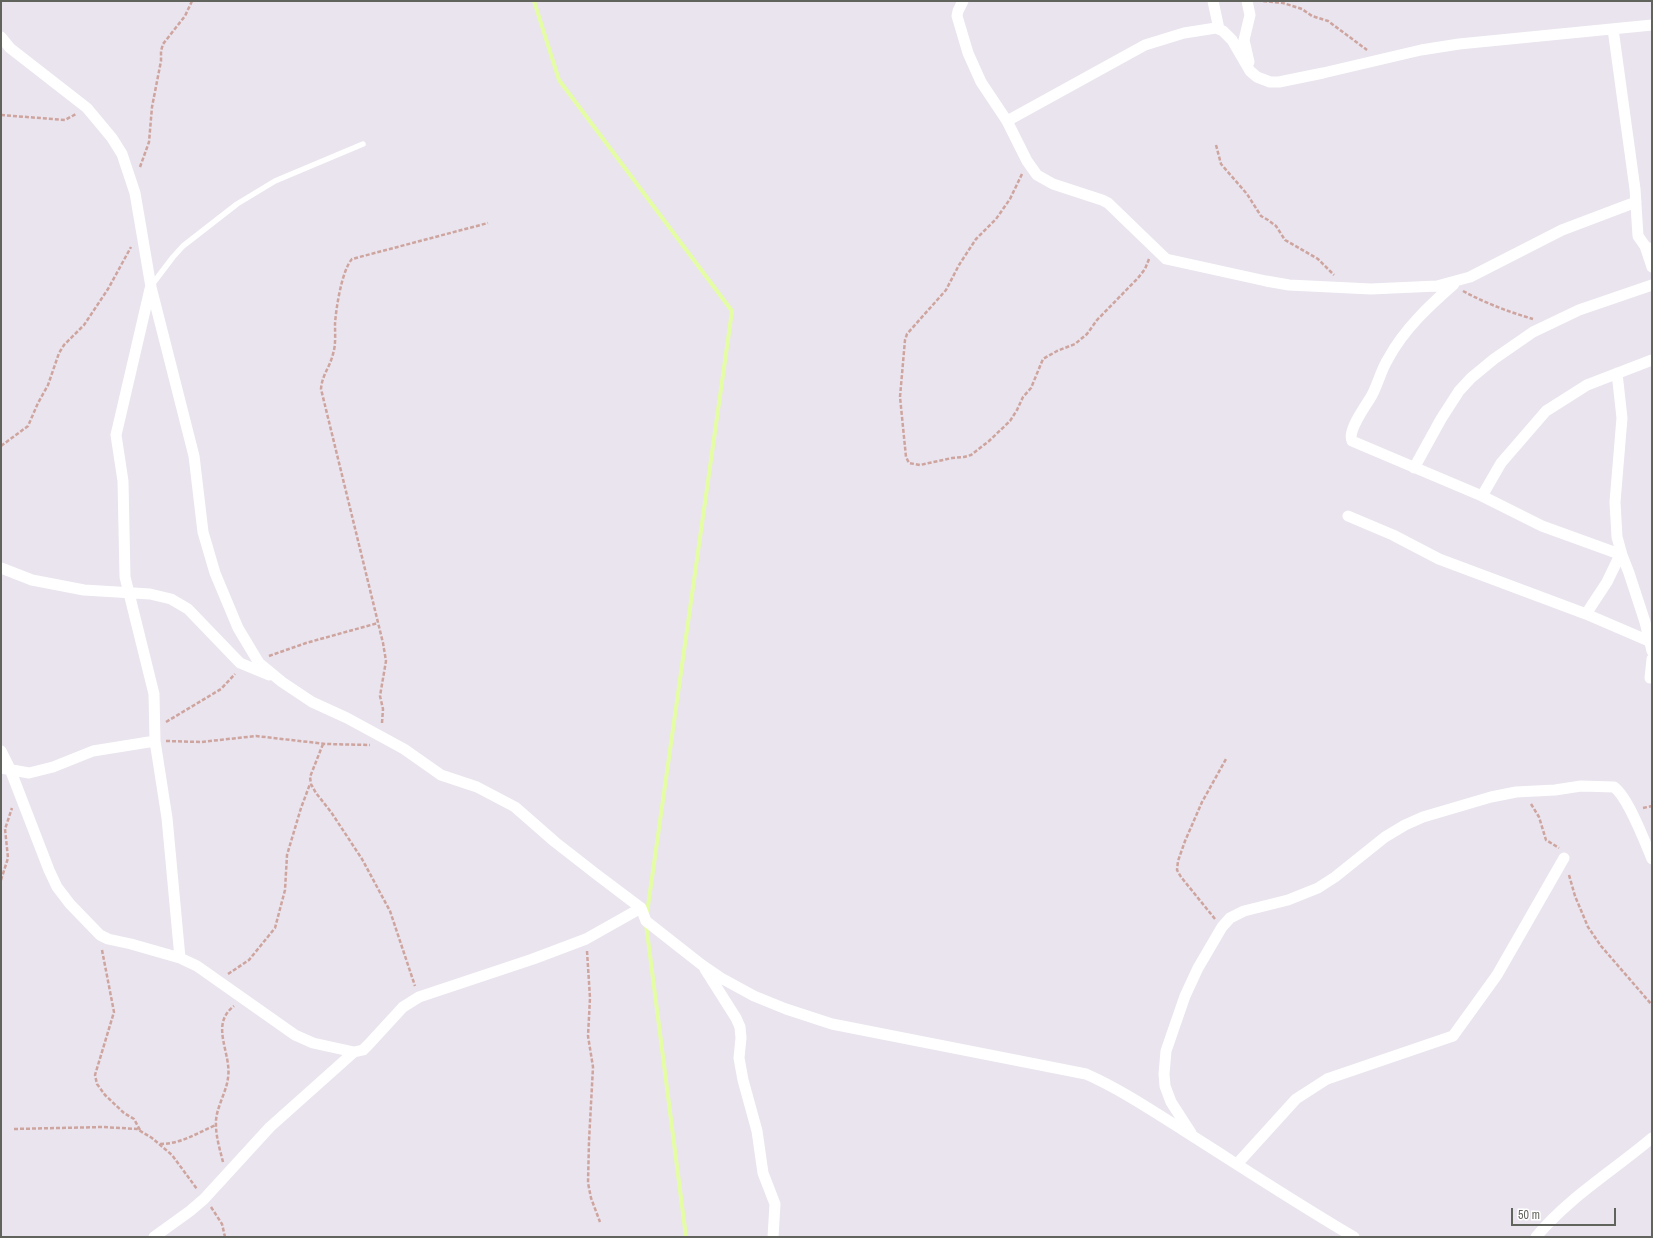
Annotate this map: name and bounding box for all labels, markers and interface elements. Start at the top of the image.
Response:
scale bar [1513,1200,1618,1226]
text: 50 m [1518,1207,1540,1223]

